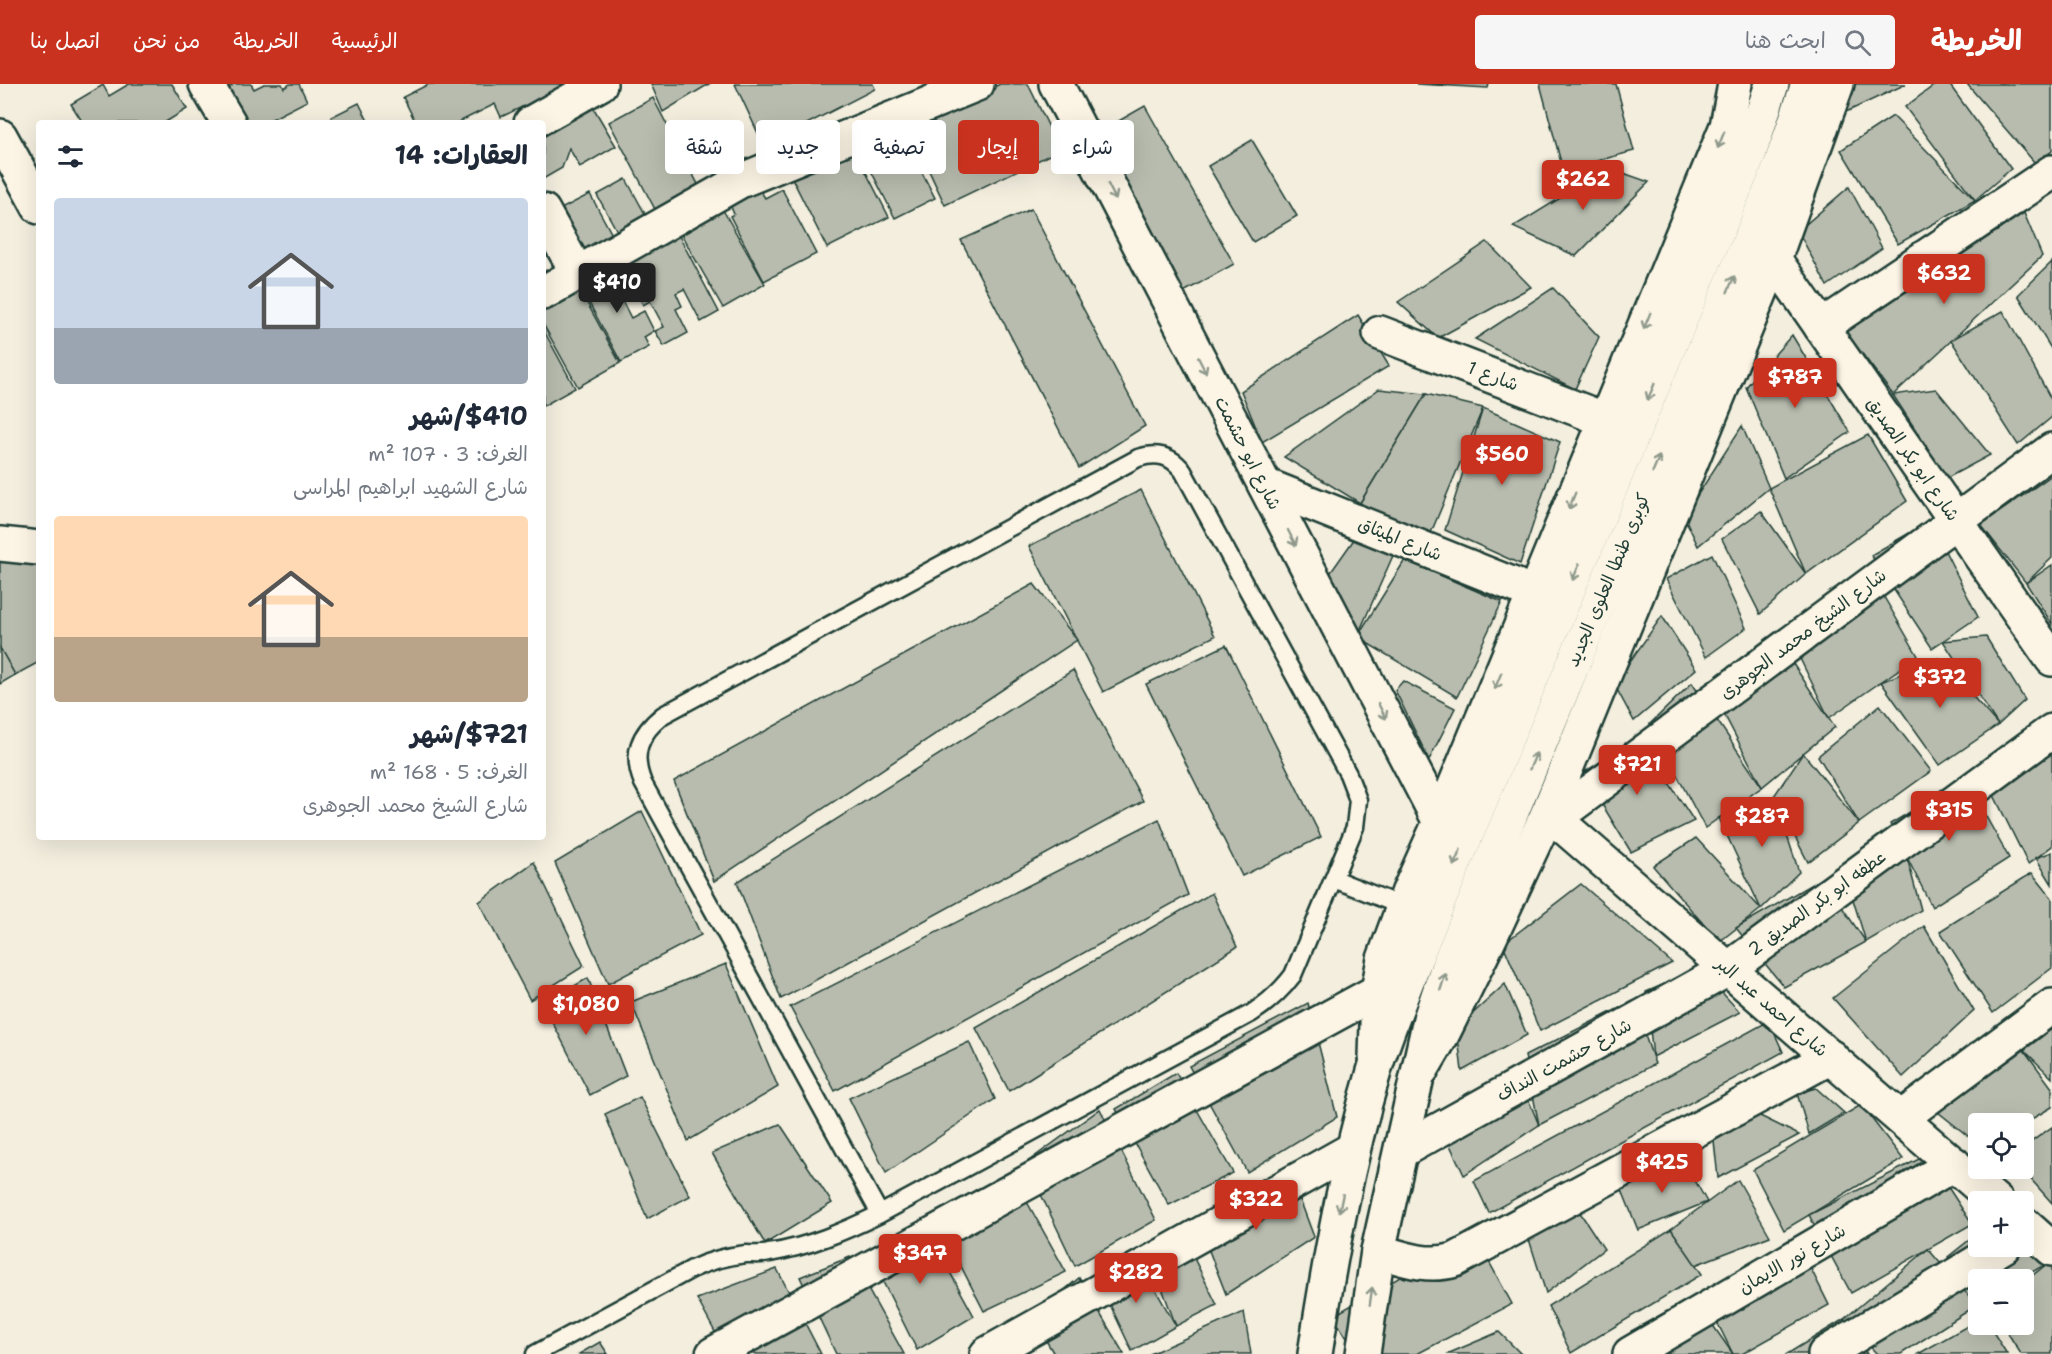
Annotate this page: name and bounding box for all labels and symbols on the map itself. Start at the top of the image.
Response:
one-way arrow [1715,131,1726,149]
pin: $262 [1547,160,1619,211]
one-way arrow [1107,182,1119,200]
pin: $632 [1908,254,1980,305]
pin: $410 [581,263,653,314]
one-way arrow [1726,275,1737,294]
one-way arrow [1641,311,1652,329]
one-way arrow [1197,355,1209,373]
street label: شارع 1 [1464,355,1522,397]
pin: $787 [1759,358,1831,409]
one-way arrow [1645,383,1656,401]
street label: شارع ابو حشمت [1209,392,1287,514]
street label: شارع ابو بكر الصديق [1861,392,1965,526]
pin: $560 [1466,435,1538,486]
one-way arrow [1651,455,1662,474]
street label: كوبرى طنطا العلوى الجديد [1560,489,1656,671]
one-way arrow [1566,491,1577,510]
street label: شارع الميثاق [1355,511,1445,567]
one-way arrow [1287,529,1299,547]
one-way arrow [1570,563,1581,581]
street label: شارع الشيخ محمد الجوهرى [1715,563,1891,705]
pin: $372 [1904,658,1976,709]
one-way arrow [1492,672,1503,690]
one-way arrow [1376,702,1388,719]
pin: $721 [1601,745,1673,796]
one-way arrow [1528,752,1539,770]
pin: $315 [1913,791,1985,842]
pin: $287 [1726,797,1798,848]
street label: عطفه ابو بكر الصديق 2 [1743,845,1891,961]
one-way arrow [1451,849,1462,867]
street label: شارع احمد عبد البر [1709,950,1833,1062]
one-way arrow [1438,973,1449,992]
pin: $1,080 [537,985,635,1036]
street label: شارع حشمت النداف [1492,1013,1636,1107]
pin: $425 [1626,1143,1698,1194]
pin: $322 [1220,1180,1292,1231]
one-way arrow [1335,1193,1346,1212]
street label: شارع نور الايمان [1734,1219,1850,1299]
pin: $347 [884,1234,956,1285]
pin: $282 [1100,1253,1172,1304]
one-way arrow [1366,1287,1377,1307]

